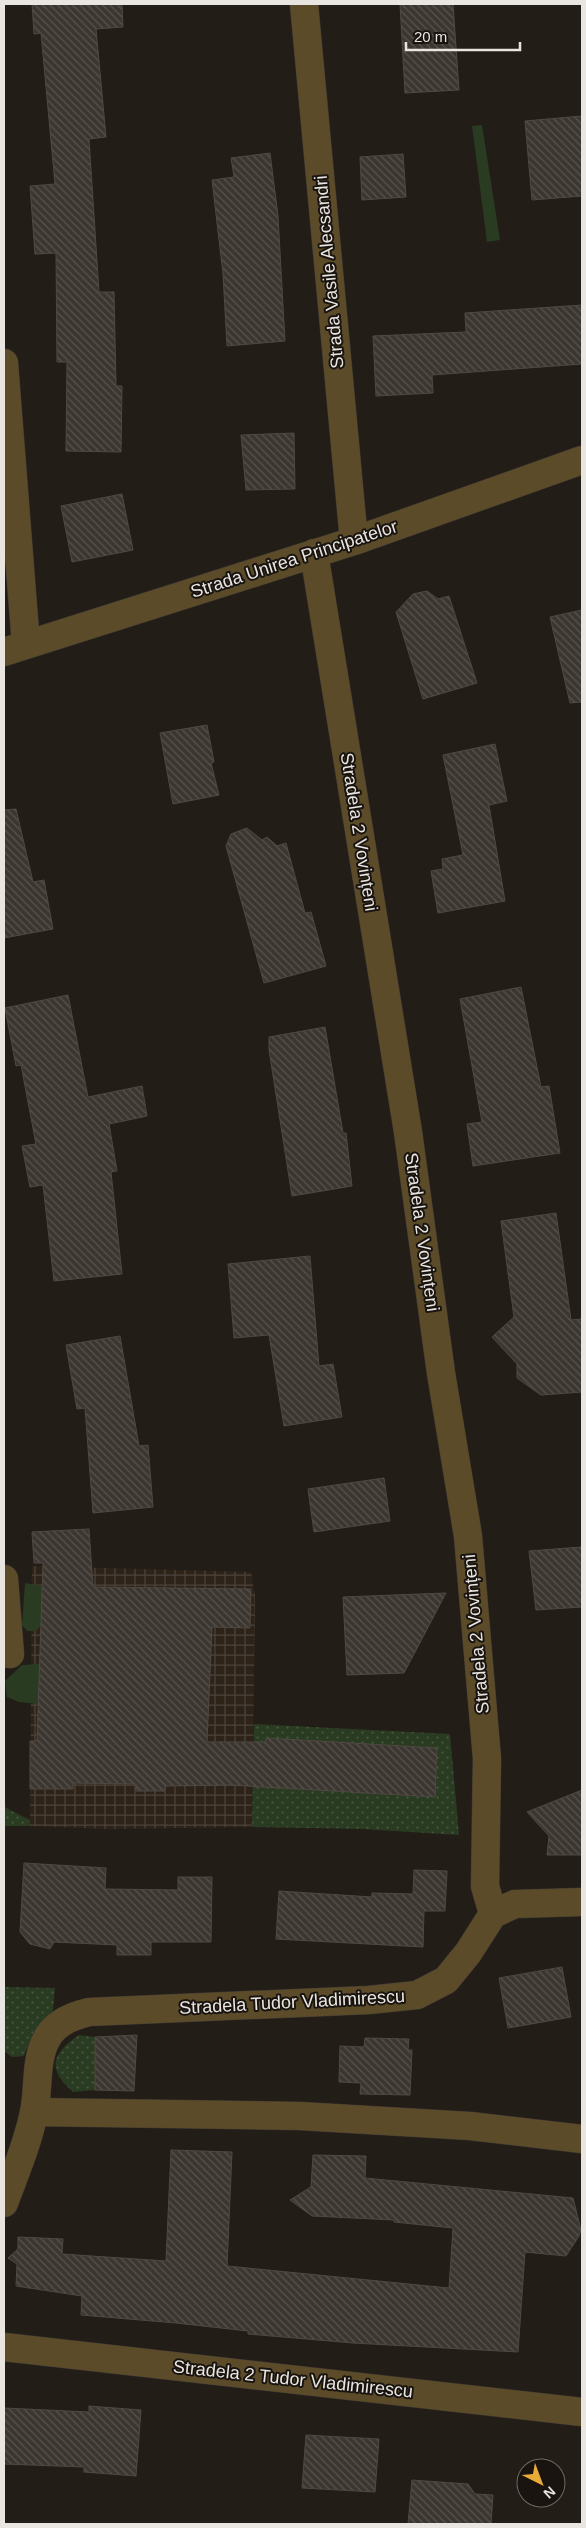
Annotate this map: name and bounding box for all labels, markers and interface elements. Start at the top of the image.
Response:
scale bar [406,20,520,52]
text: 20 m [414,28,447,45]
street label: Strada Vasile Alecsandri [311,175,347,369]
street label: Strada Unirea Principatelor [188,516,400,602]
street label: Stradela 2 Vovințeni [337,751,381,913]
street label: Stradela 2 Vovințeni [401,1151,443,1313]
street label: Stradela 2 Vovințeni [459,1553,493,1715]
street label: Stradela Tudor Vladimirescu [179,1986,405,2018]
street label: Stradela 2 Tudor Vladimirescu [172,2356,414,2402]
north arrow [516,2458,566,2508]
text: N [541,2483,559,2502]

